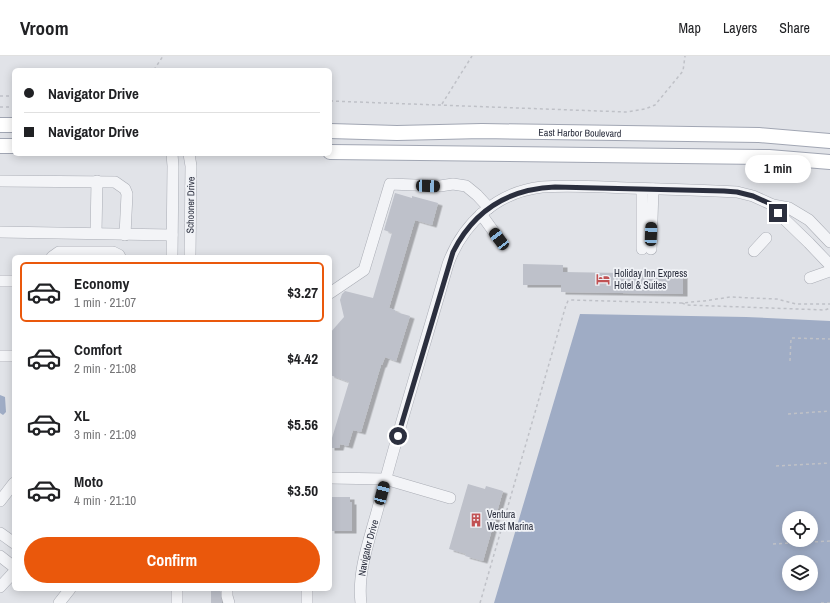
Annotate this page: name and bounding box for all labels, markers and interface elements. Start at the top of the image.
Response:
text: Vroom [20,15,69,41]
text: Map [679,19,701,37]
text: Layers [723,19,757,37]
text: Share [779,19,810,37]
text: Navigator Drive [48,83,139,104]
text: Navigator Drive [48,121,139,142]
street label: East Harbor Boulevard [538,126,622,140]
callout: 1 min [745,155,811,183]
text: 1 min [764,160,792,177]
street label: Schooner Drive [184,176,198,234]
car [416,180,440,192]
route end [769,204,787,222]
car [645,222,657,246]
car [487,226,511,252]
place label: Holiday Inn Express Hotel & Suites [614,267,687,292]
hotel icon: Holiday Inn Express Hotel & Suites [595,271,611,287]
text: Economy [74,273,129,294]
icon: car [26,274,62,310]
text: $3.27 [287,282,318,303]
text: 1 min · 21:07 [74,294,136,311]
text: Comfort [74,339,122,360]
icon: car [26,340,62,376]
text: $4.42 [287,348,318,369]
text: 2 min · 21:08 [74,360,136,377]
text: XL [74,405,90,426]
icon: car [26,406,62,442]
text: $5.56 [287,414,318,435]
text: 3 min · 21:09 [74,426,136,443]
route start [389,427,407,445]
text: Moto [74,471,103,492]
icon: car [26,472,62,508]
text: $3.50 [287,480,318,501]
car [373,480,391,506]
text: 4 min · 21:10 [74,492,136,509]
place label: Ventura West Marina [487,508,534,533]
map controls [782,511,818,591]
button: locate [782,511,818,547]
building icon: Ventura West Marina [468,512,484,528]
street label: Navigator Drive [355,518,382,577]
button: Confirm [24,537,320,583]
button: layers [782,555,818,591]

